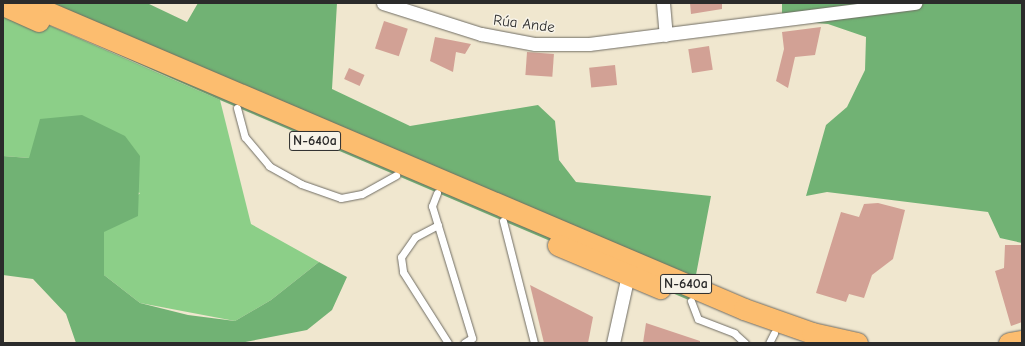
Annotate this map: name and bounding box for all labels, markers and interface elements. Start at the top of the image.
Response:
street label: Rúa Ande [492,11,556,37]
road number: N-640a [289,129,341,153]
road number: N-640a [660,272,712,296]

